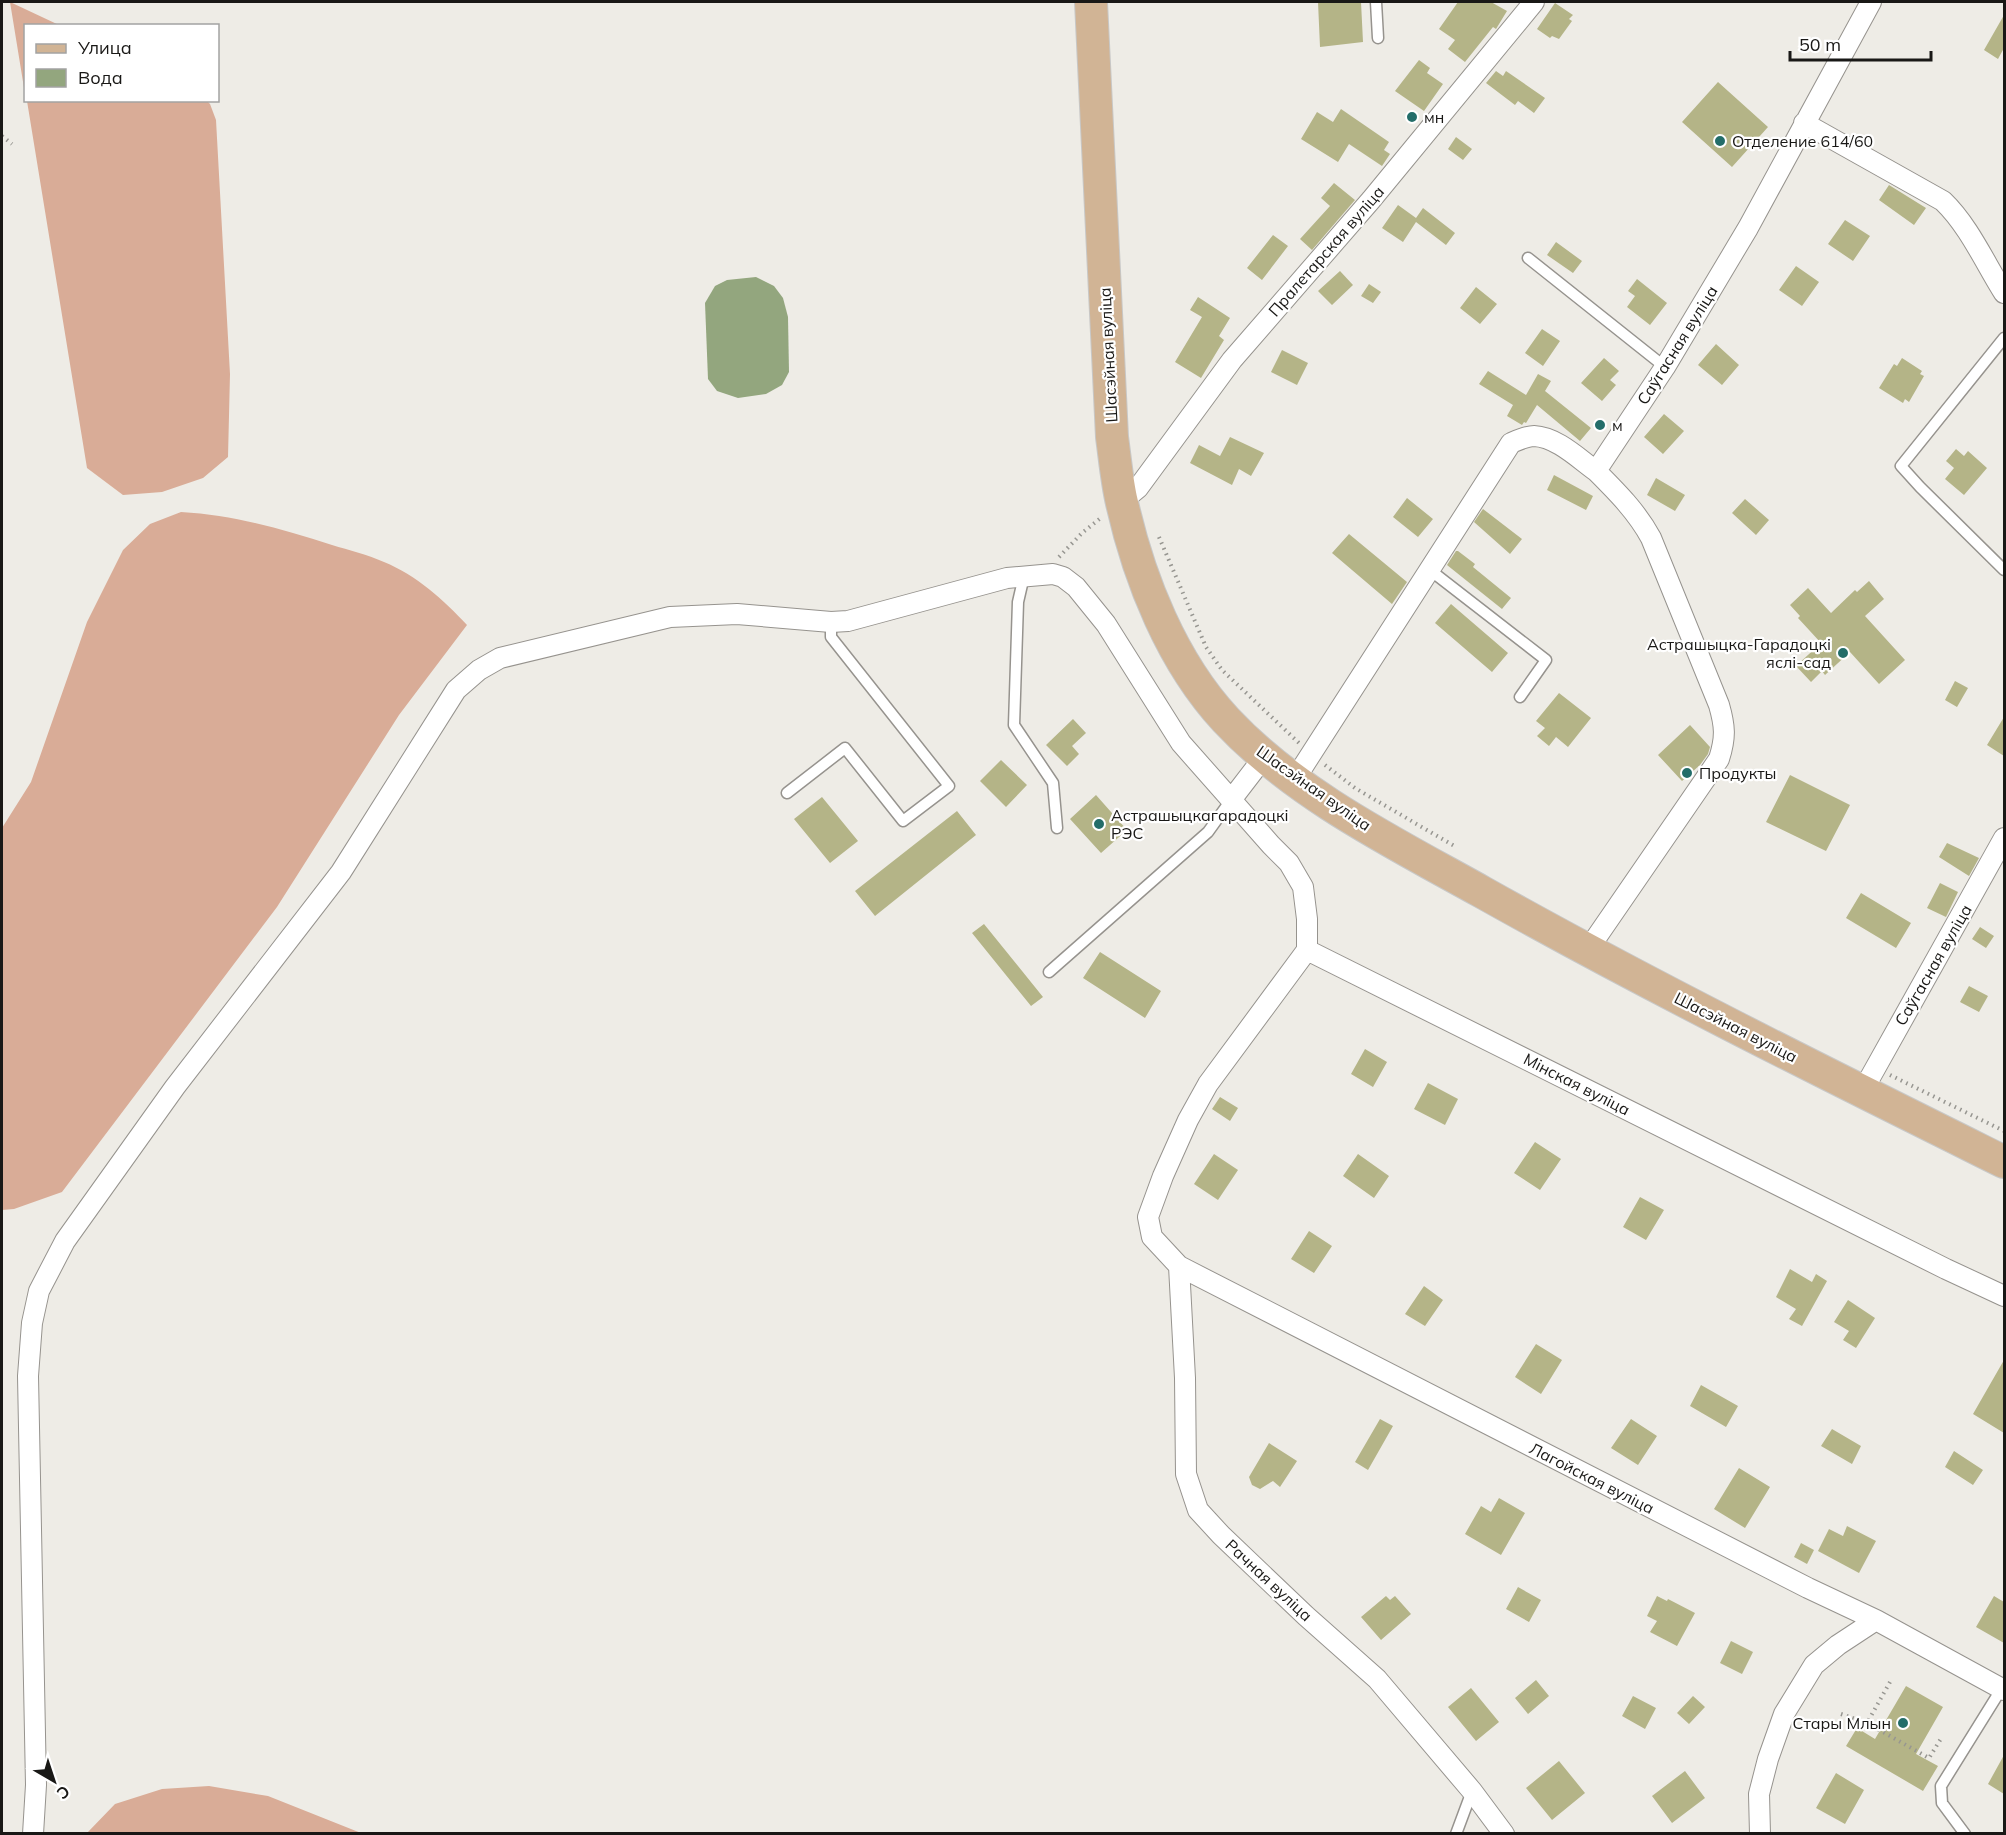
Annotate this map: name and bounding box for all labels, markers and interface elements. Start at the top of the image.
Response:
legend [24,24,219,102]
scale bar [1790,24,1931,62]
text: 50 m [1799,33,1841,56]
text: Улица [77,36,132,59]
text: Вода [78,66,123,89]
place label: мн [1424,107,1444,127]
marker: мн [1405,110,1419,124]
place label: Отделение 614/60 [1732,131,1873,151]
marker: Отделение 614/60 [1713,134,1727,148]
street label: Пралетарская вуліца [1264,182,1388,320]
street label: Саўгасная вуліца [1632,282,1722,408]
street label: Шасэйная вуліца [1094,287,1122,423]
place label: м [1612,415,1623,435]
marker: м [1593,418,1607,432]
place label: Астрашыцка-Гарадоцкі яслі-сад [1647,634,1831,672]
marker: Астрашыцка-Гарадоцкі яслі-сад [1836,646,1850,660]
street label: Шасэйная вуліца [1253,741,1375,835]
place label: Продукты [1699,763,1776,783]
marker: Продукты [1680,766,1694,780]
place label: Астрашыцкагарадоцкі РЭС [1111,805,1289,843]
marker: Астрашыцкагарадоцкі РЭС [1092,817,1106,831]
street label: Саўгасная вуліца [1890,901,1976,1029]
street label: Шасэйная вуліца [1671,987,1801,1067]
street label: Мінская вуліца [1520,1049,1634,1119]
street label: Лагойская вуліца [1526,1438,1658,1518]
street label: Рачная вуліца [1221,1535,1317,1625]
place label: Стары Млын [1793,1713,1891,1733]
marker: Стары Млын [1896,1716,1910,1730]
north arrow [24,1751,84,1811]
text: С [53,1781,74,1804]

